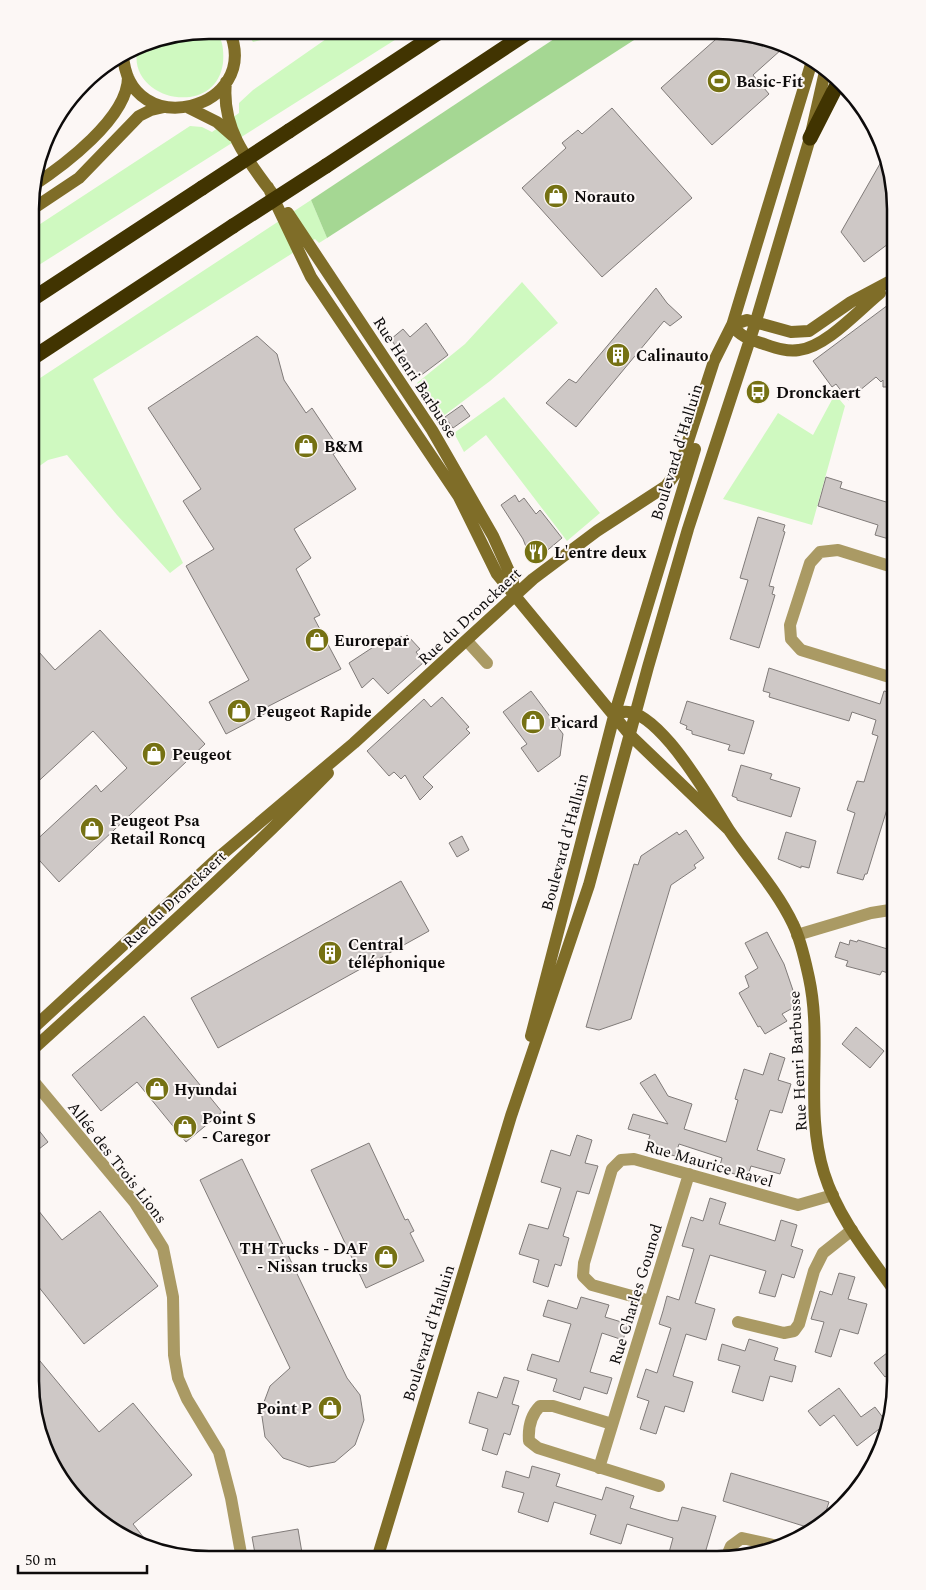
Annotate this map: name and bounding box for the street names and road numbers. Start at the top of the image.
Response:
street label: Rue Henri Barbusse [367,312,464,443]
street label: Boulevard d'Halluin [645,381,709,524]
street label: Rue du Dronckaert [413,562,527,671]
street label: Boulevard d'Halluin [535,771,595,914]
street label: Rue du Dronckaert [118,845,232,954]
street label: Rue Henri Barbusse [782,990,814,1132]
street label: Allée des Trois Lions [62,1096,173,1229]
street label: Rue Maurice Ravel [642,1134,776,1194]
street label: Rue Charles Gounod [603,1221,669,1368]
street label: Boulevard d'Halluin [397,1262,461,1405]

